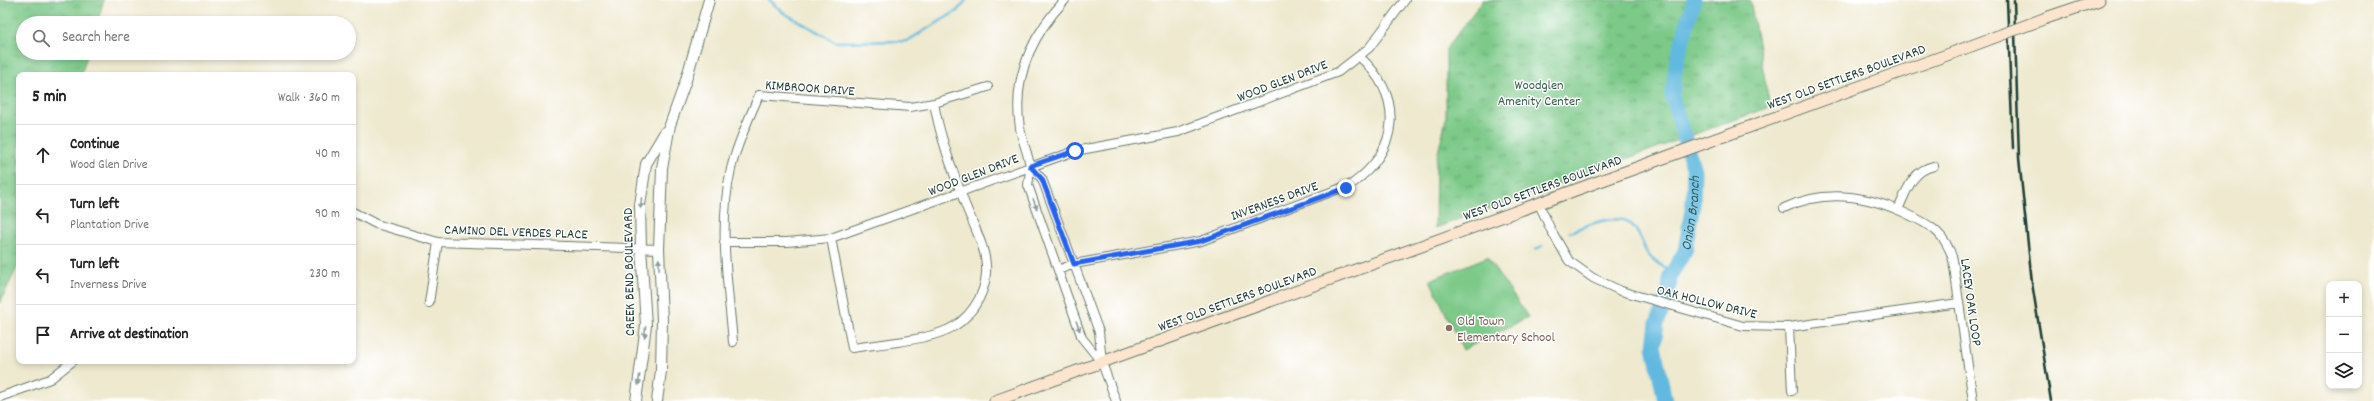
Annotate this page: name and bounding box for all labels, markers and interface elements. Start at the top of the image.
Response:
search box [16,16,356,60]
icon: search [30,27,52,49]
text: Search here [62,27,130,49]
street label: WEST OLD SETTLERS BOULEVARD [1765,40,1929,116]
street label: WOOD GLEN DRIVE [1235,55,1331,108]
street label: KIMBROOK DRIVE [764,76,856,102]
park label: Woodglen Amenity Center [1498,76,1581,112]
text: 5 min [32,86,66,110]
text: Walk · 360 m [278,89,340,108]
text: Continue [70,134,119,156]
route start [1066,142,1084,160]
icon: ahead [32,144,54,166]
text: 40 m [316,145,340,164]
street label: WOOD GLEN DRIVE [926,149,1022,202]
street label: WEST OLD SETTLERS BOULEVARD [1461,151,1625,227]
text: Wood Glen Drive [70,156,148,175]
water label: Onion Branch [1676,175,1707,253]
street label: INVERNESS DRIVE [1228,177,1322,227]
route end [1337,179,1355,197]
text: Turn left [70,194,119,216]
one-way arrow [638,197,644,209]
one-way arrow [1032,198,1038,210]
icon: left [32,204,54,226]
text: 90 m [315,205,340,224]
street label: CREEK BEND BOULEVARD [619,208,641,336]
text: Plantation Drive [70,216,149,235]
street label: CAMINO DEL VERDES PLACE [444,220,589,246]
text: Turn left [70,254,119,276]
one-way arrow [656,257,662,270]
street label: LACEY OAK LOOP [1954,257,1986,347]
street label: WEST OLD SETTLERS BOULEVARD [1156,262,1320,338]
icon: left [32,264,54,286]
text: 230 m [310,265,340,284]
text: Inverness Drive [70,276,147,295]
street label: OAK HOLLOW DRIVE [1654,281,1759,325]
map controls [2326,281,2362,389]
button: + [2326,281,2362,317]
place label: Old Town Elementary School [1457,312,1556,348]
button: − [2326,317,2362,353]
one-way arrow [1076,321,1082,333]
marker: Old Town Elementary School [1444,323,1454,333]
icon: arrive [32,324,54,346]
text: Arrive at destination [70,324,188,346]
one-way arrow [642,326,648,339]
button: layers [2326,353,2362,389]
one-way arrow [636,374,642,386]

